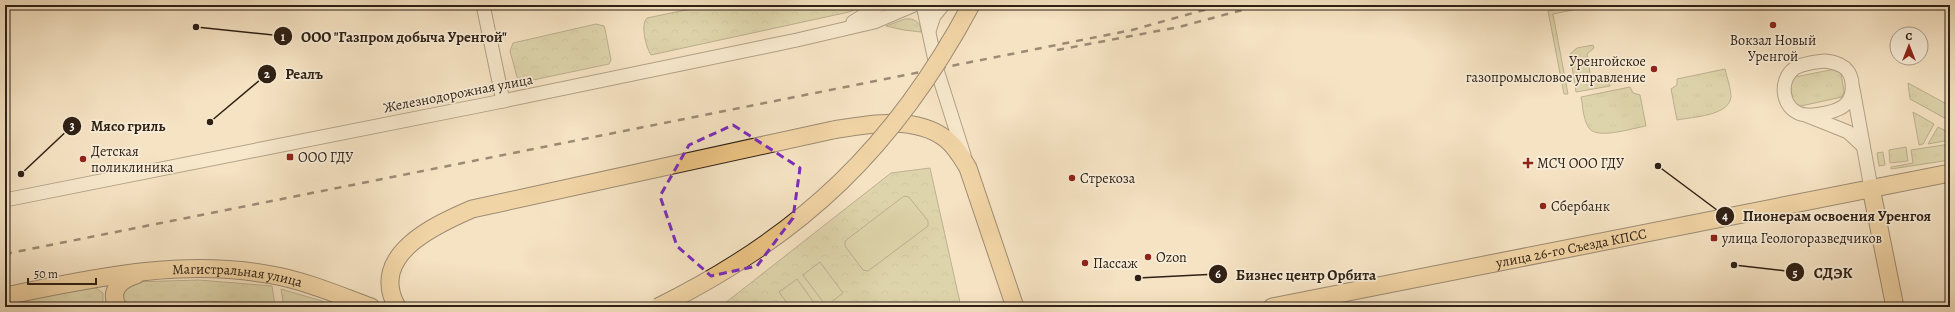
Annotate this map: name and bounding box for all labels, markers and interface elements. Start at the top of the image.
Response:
marker: Вокзал Новый Уренгой [1768,20,1778,30]
callout: ООО "Газпром добыча Уренгой" [273,23,515,50]
north arrow [1889,26,1929,66]
text: ООО "Газпром добыча Уренгой" [301,27,507,47]
text: 1 [281,29,286,45]
text: С [1906,29,1913,44]
place label: Вокзал Новый Уренгой [1730,31,1816,66]
place label: Уренгойское газопромысловое управление [1466,52,1646,87]
callout: Реалъ [257,60,331,87]
text: Реалъ [285,64,323,84]
marker: Уренгойское газопромысловое управление [1649,64,1659,74]
text: 2 [264,66,270,82]
street label: Железнодорожная улица [382,70,535,117]
callout: Мясо гриль [62,112,173,139]
text: Мясо гриль [91,116,165,136]
text: 3 [69,118,75,134]
place label: Детская поликлиника [91,142,174,177]
place label: ООО ГДУ [298,148,353,167]
marker: ООО ГДУ [285,152,295,162]
marker: Детская поликлиника [78,154,88,164]
place label: МСЧ ООО ГДУ [1537,154,1624,173]
marker: МСЧ ООО ГДУ [1522,157,1534,169]
place label: Стрекоза [1080,169,1136,188]
marker: Стрекоза [1067,173,1077,183]
place label: Сбербанк [1551,197,1610,216]
marker: Сбербанк [1538,201,1548,211]
callout: Пионерам освоения Уренгоя [1715,202,1940,229]
text: Пионерам освоения Уренгоя [1743,206,1932,226]
text: 4 [1722,208,1728,224]
street label: улица 26-го Съезда КПСС [1493,224,1649,273]
place label: улица Геологоразведчиков [1721,229,1883,248]
marker: улица Геологоразведчиков [1709,233,1719,243]
place label: Ozon [1156,248,1187,267]
marker: Ozon [1143,252,1153,262]
place label: Пассаж [1093,254,1138,273]
marker: Пассаж [1080,258,1090,268]
callout: СДЭК [1785,259,1860,286]
scale bar [28,260,96,286]
street label: Магистральная улица [172,260,305,292]
callout: Бизнес центр Орбита [1208,261,1384,288]
text: СДЭК [1814,263,1852,283]
text: Бизнес центр Орбита [1236,265,1377,285]
text: 5 [1792,265,1798,281]
text: 50 m [34,266,58,282]
text: 6 [1215,266,1221,282]

